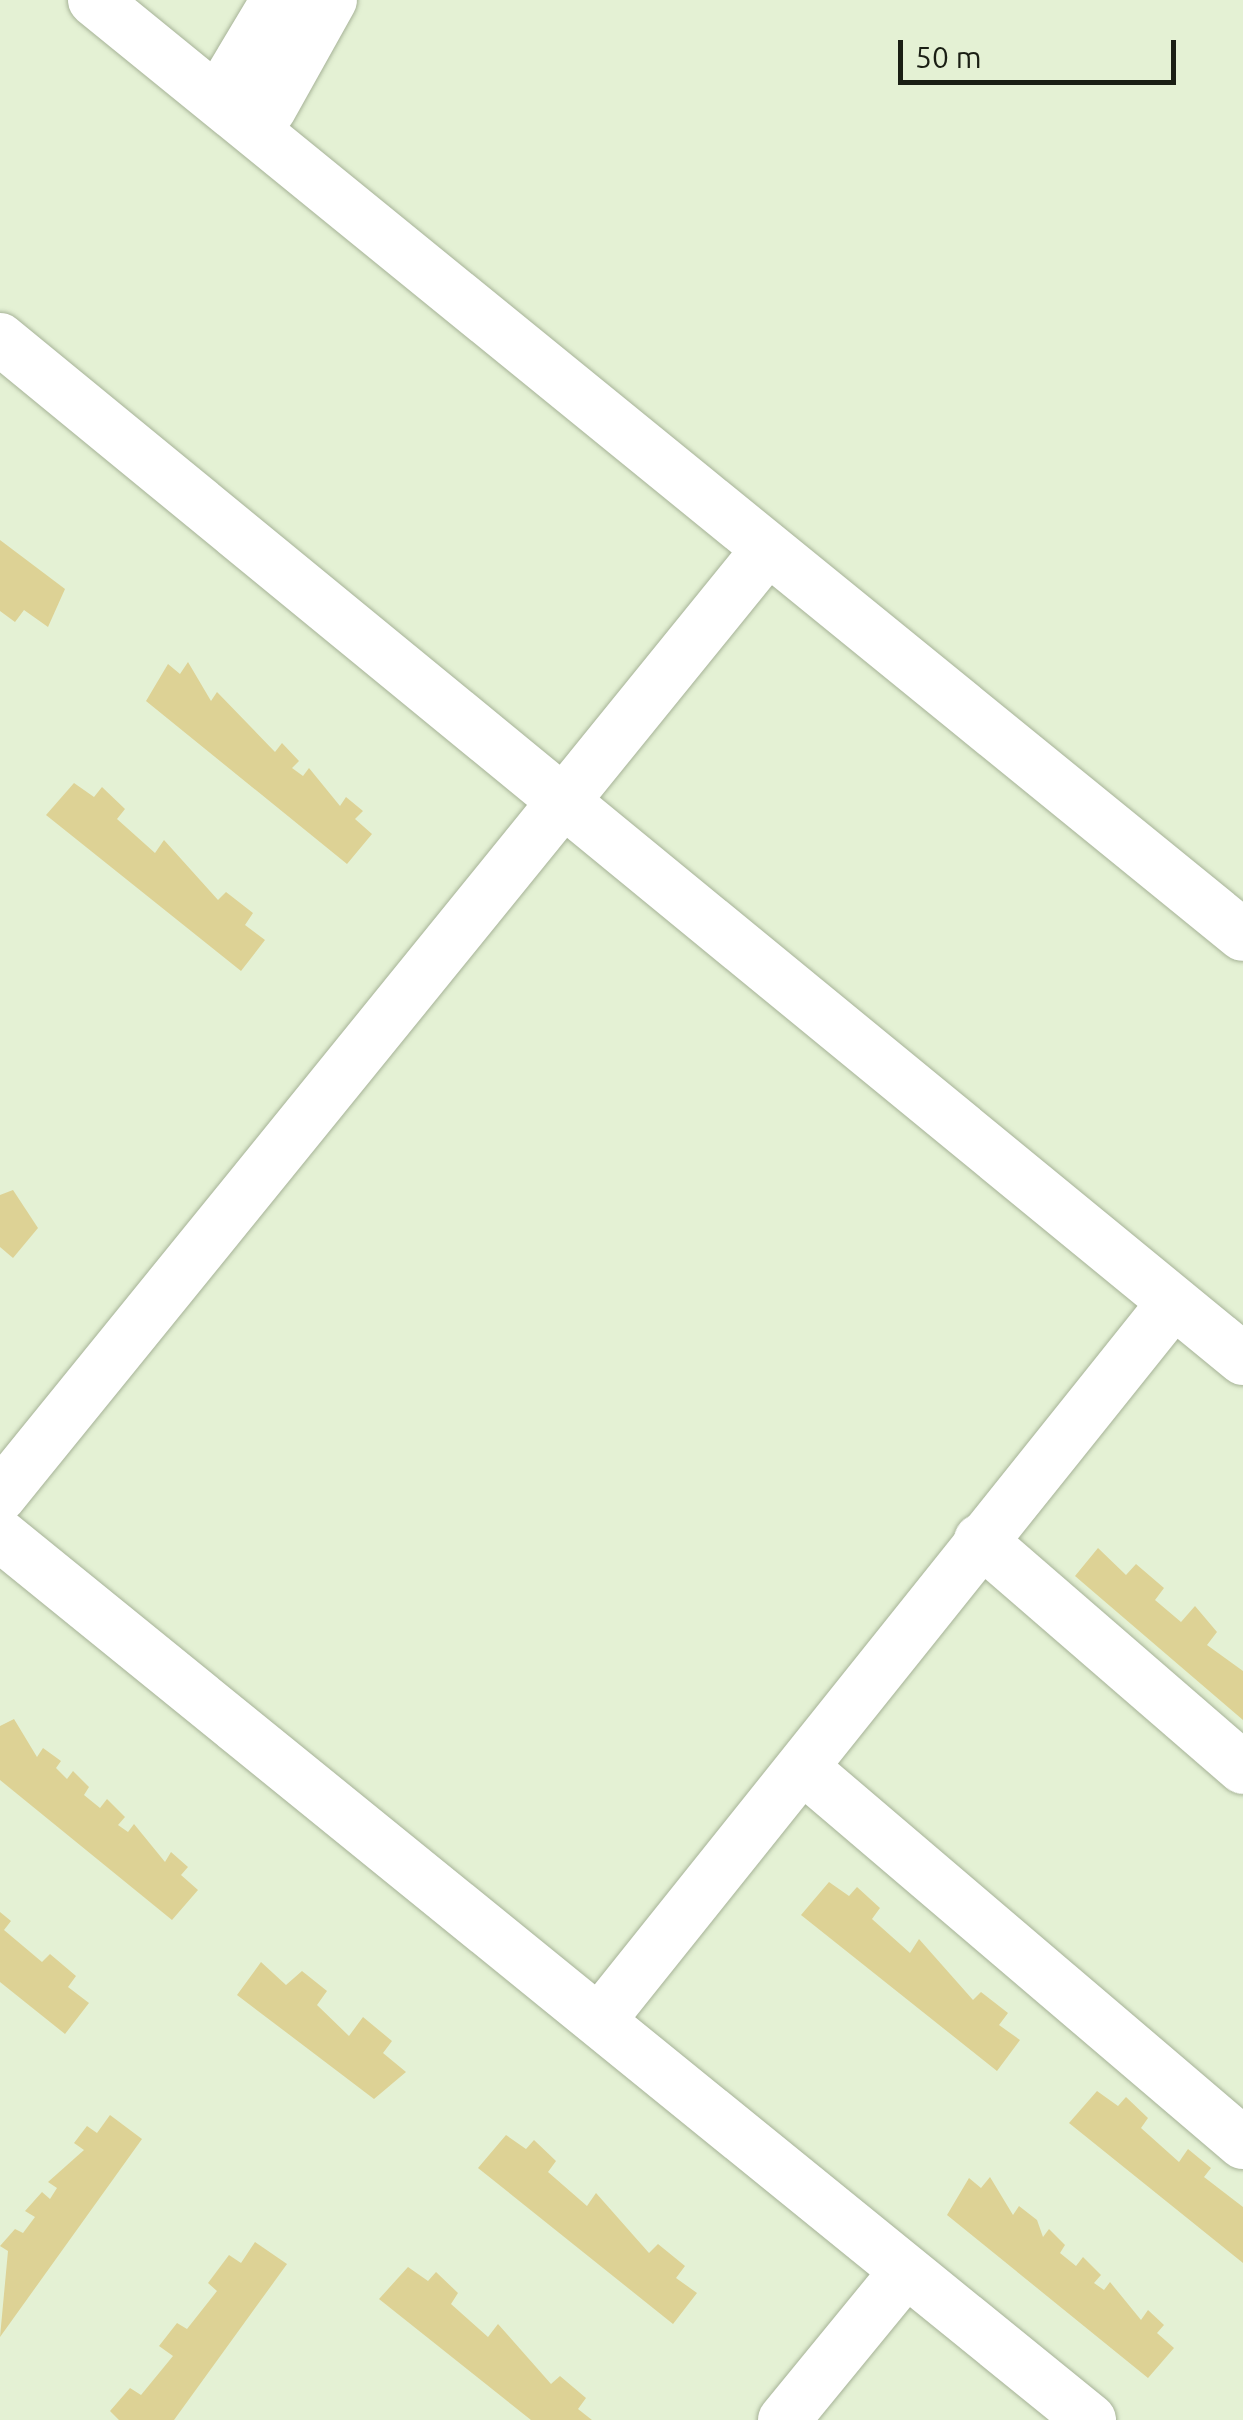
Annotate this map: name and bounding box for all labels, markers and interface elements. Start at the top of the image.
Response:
scale bar [903,20,1180,82]
text: 50 m [915,40,982,74]

